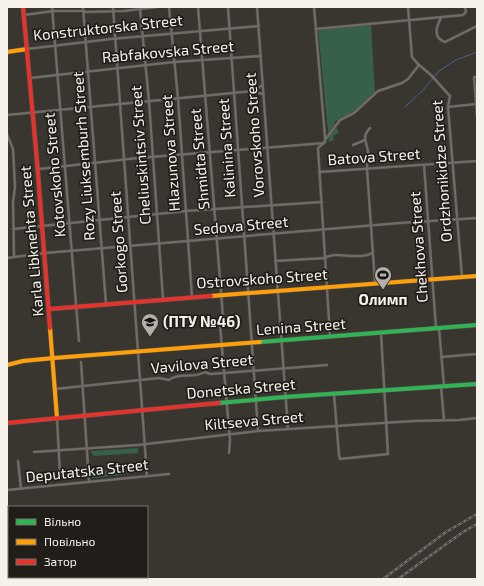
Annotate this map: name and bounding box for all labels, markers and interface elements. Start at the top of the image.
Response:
street label: Konstruktorska Street [32,10,184,44]
street label: Rabfakovska Street [101,36,235,66]
street label: Rozy Liuksemburh Street [68,71,98,241]
street label: Vorovskoho Street [241,72,267,198]
street label: Cheliuskintsiv Street [126,85,154,225]
street label: Hlazunova Street [157,94,183,212]
street label: Kalinina Street [214,97,238,198]
street label: Ordzhonikidze Street [427,99,455,243]
street label: Shmidta Street [186,107,212,210]
street label: Kotovskoho Street [40,112,68,238]
street label: Batova Street [327,144,421,168]
street label: Karla Libknehta Street [15,165,47,317]
street label: Gorkogo Street [105,190,131,293]
street label: Chekhova Street [405,191,431,303]
street label: Sedova Street [193,212,289,238]
street label: Ostrovskoho Street [196,264,328,292]
sports icon: Олимп [373,265,393,290]
place label: Олимп [359,290,408,308]
school or university icon: (ПТУ №46) [140,312,160,337]
place label: (ПТУ №46) [163,312,240,330]
street label: Lenina Street [255,314,347,338]
street label: Vavilova Street [150,350,254,376]
street label: Donetska Street [186,374,297,402]
street label: Kiltseva Street [204,407,305,433]
street label: Deputatska Street [25,455,150,485]
legend [8,506,148,578]
text: Вільно [44,514,81,528]
text: Повільно [44,534,95,548]
text: Затор [44,554,77,568]

